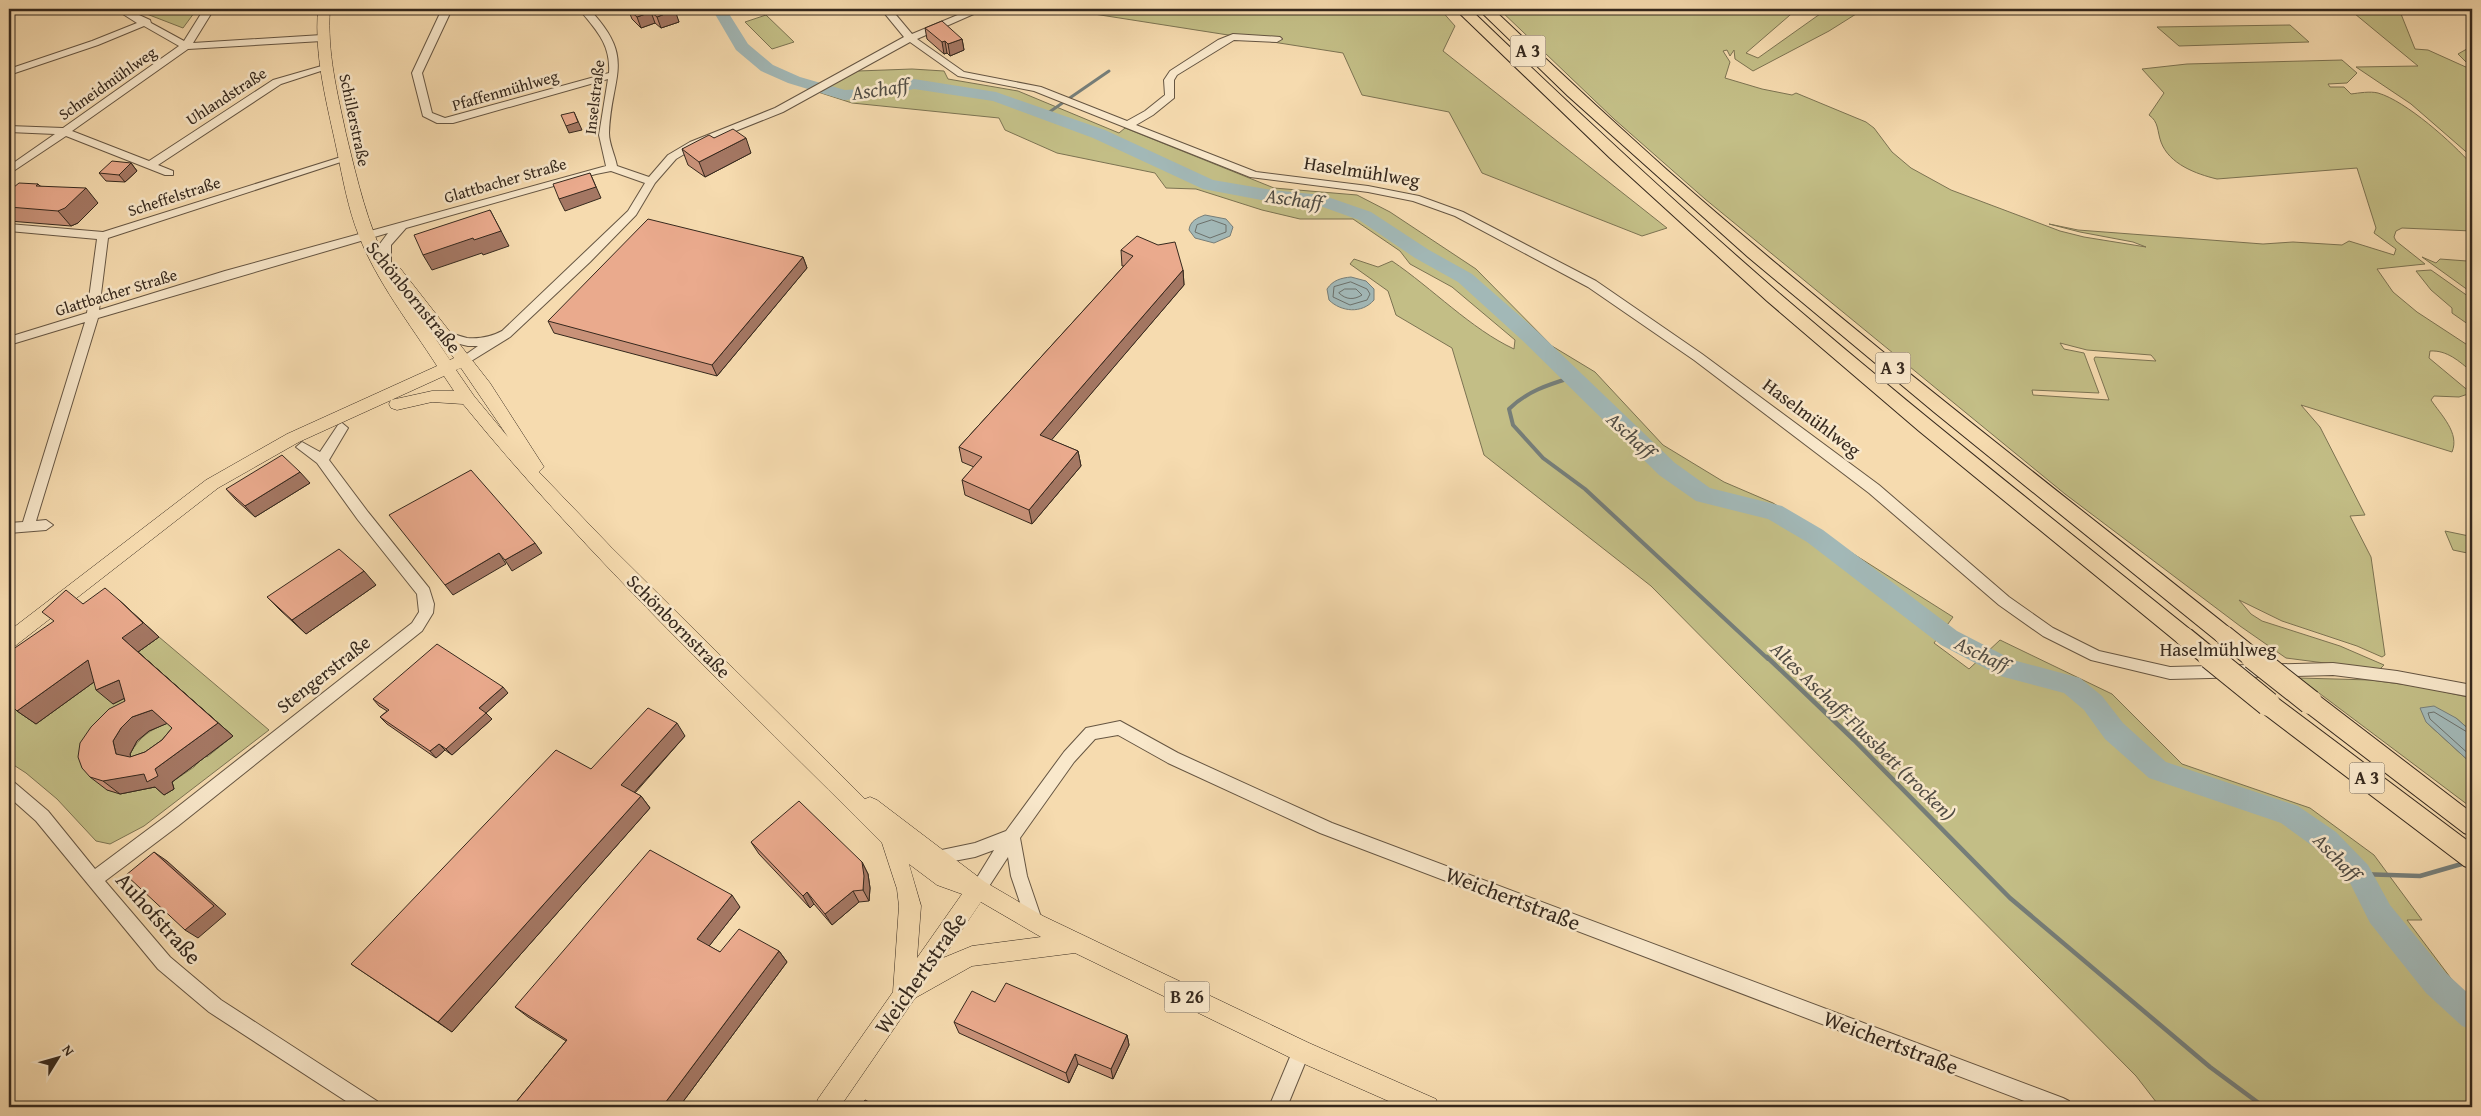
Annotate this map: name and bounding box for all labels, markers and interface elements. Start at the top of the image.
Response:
road number: A 3 [1510,36,1546,66]
street label: Schneidmühlweg [53,40,161,126]
street label: Inselstraße [578,58,610,136]
street label: Uhlandstraße [181,61,271,131]
street label: Pfaffenmühlweg [449,63,561,117]
water label: Aschaff [849,70,914,107]
street label: Schillerstraße [333,71,377,169]
street label: Haselmühlweg [1302,148,1422,194]
street label: Glattbacher Straße [441,151,569,209]
street label: Scheffelstraße [124,170,224,222]
water label: Aschaff [1263,180,1328,217]
street label: Schönbornstraße [360,235,468,359]
street label: Glattbacher Straße [52,262,180,322]
road number: A 3 [1876,352,1910,383]
street label: Haselmühlweg [1757,371,1867,464]
water label: Aschaff [1600,404,1665,467]
street label: Schönbornstraße [621,568,738,685]
street label: Stengerstraße [270,628,376,720]
water label: Aschaff [1949,628,2017,681]
water label: Altes Aschaff-Flussbett (trocken) [1764,634,1962,827]
street label: Haselmühlweg [2160,635,2277,663]
road number: A 3 [2350,762,2384,794]
water label: Aschaff [2306,825,2370,890]
street label: Weichertstraße [1441,858,1585,938]
street label: Auhofstraße [109,865,209,971]
street label: Weichertstraße [866,906,974,1040]
road number: B 26 [1164,982,1210,1012]
street label: Weichertstraße [1819,1002,1963,1082]
north arrow [32,1034,82,1084]
text: N [58,1040,80,1060]

